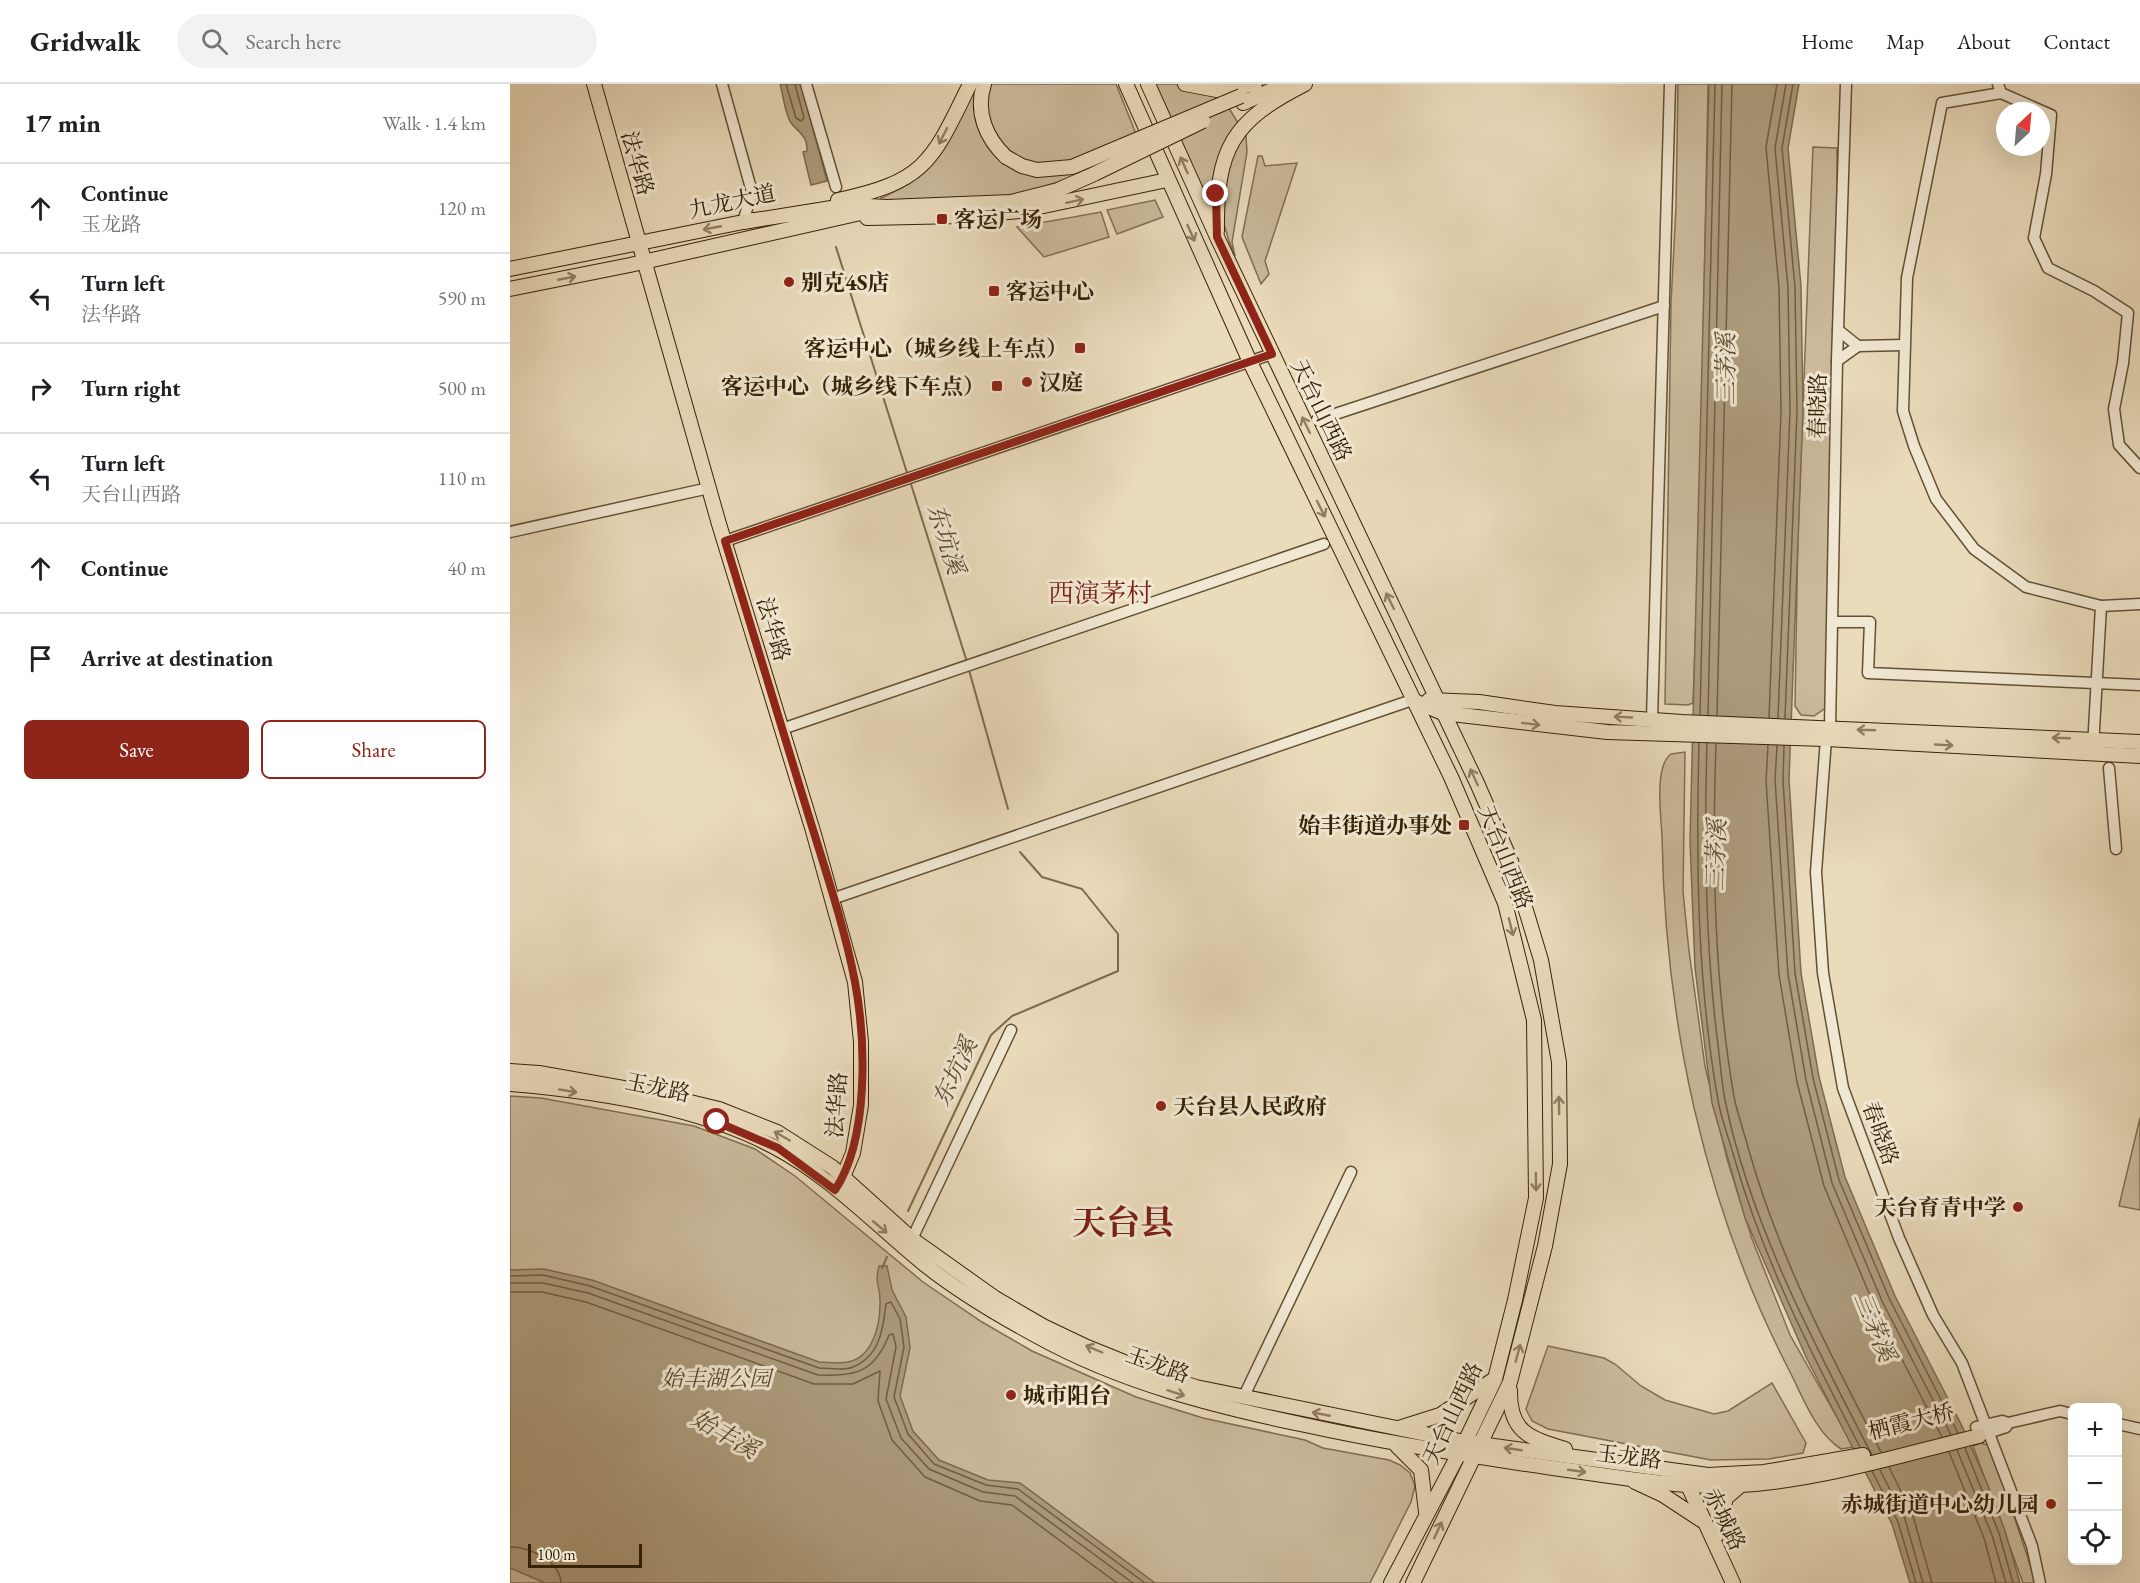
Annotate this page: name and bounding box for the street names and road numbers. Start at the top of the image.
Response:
street label: 法华路 [614,127,661,199]
street label: 九龙大道 [686,178,778,225]
street label: 天台山西路 [1284,354,1359,466]
street label: 春晓路 [1802,373,1833,439]
street label: 法华路 [750,593,797,665]
street label: 天台山西路 [1471,801,1540,914]
street label: 玉龙路 [623,1066,693,1109]
street label: 法华路 [820,1071,853,1139]
street label: 春晓路 [1856,1097,1905,1169]
street label: 玉龙路 [1122,1340,1194,1389]
street label: 天台山西路 [1416,1357,1489,1469]
street label: 栖霞大桥 [1865,1397,1957,1446]
street label: 玉龙路 [1594,1438,1663,1475]
street label: 赤城路 [1697,1483,1752,1555]

